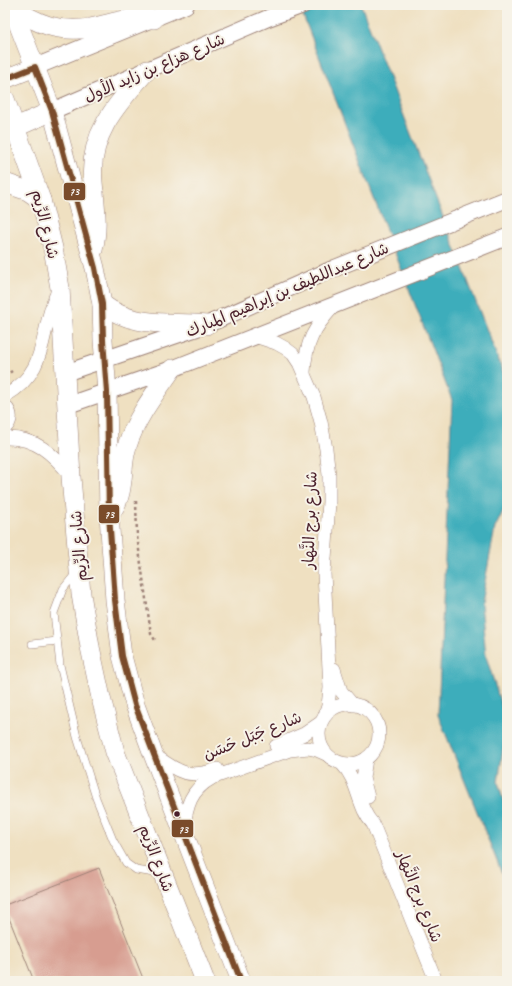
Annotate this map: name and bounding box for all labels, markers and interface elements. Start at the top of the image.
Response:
street label: شارع هزاع بن زايد الأول [81,28,228,108]
line badge: 73 [63,182,86,201]
text: 73 [69,184,80,198]
street label: شارع الرِّيم [25,188,63,261]
street label: شارع عبداللطيف بن إبراهيم المبارك [183,238,393,344]
street label: شارع برج النَّهار [298,471,323,571]
line badge: 73 [98,504,120,524]
text: 73 [104,507,115,521]
street label: شارع الرِّيم [66,510,94,582]
street label: شارع جَبَل حَسَن [200,707,305,766]
unlabelled marker [172,809,182,819]
line badge: 73 [171,819,194,838]
street label: شارع الرِّيم [132,822,178,896]
text: 73 [178,822,189,836]
street label: شارع برج النَّهار [390,845,447,946]

